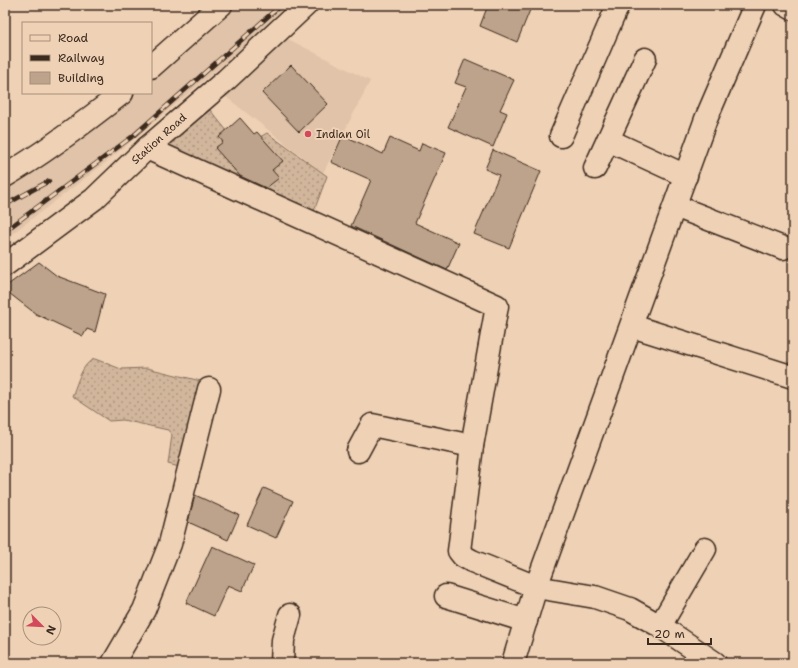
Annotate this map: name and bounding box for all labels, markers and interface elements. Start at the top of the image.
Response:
legend [22,22,152,94]
text: Road [58,30,89,46]
text: Railway [58,50,105,66]
text: Building [58,70,104,86]
street label: Station Road [128,110,190,168]
place label: Indian Oil [316,127,371,142]
marker: Indian Oil [303,129,313,139]
north arrow [22,606,62,646]
scale bar [648,620,711,646]
text: N [42,623,59,637]
text: 20 m [654,626,685,642]

